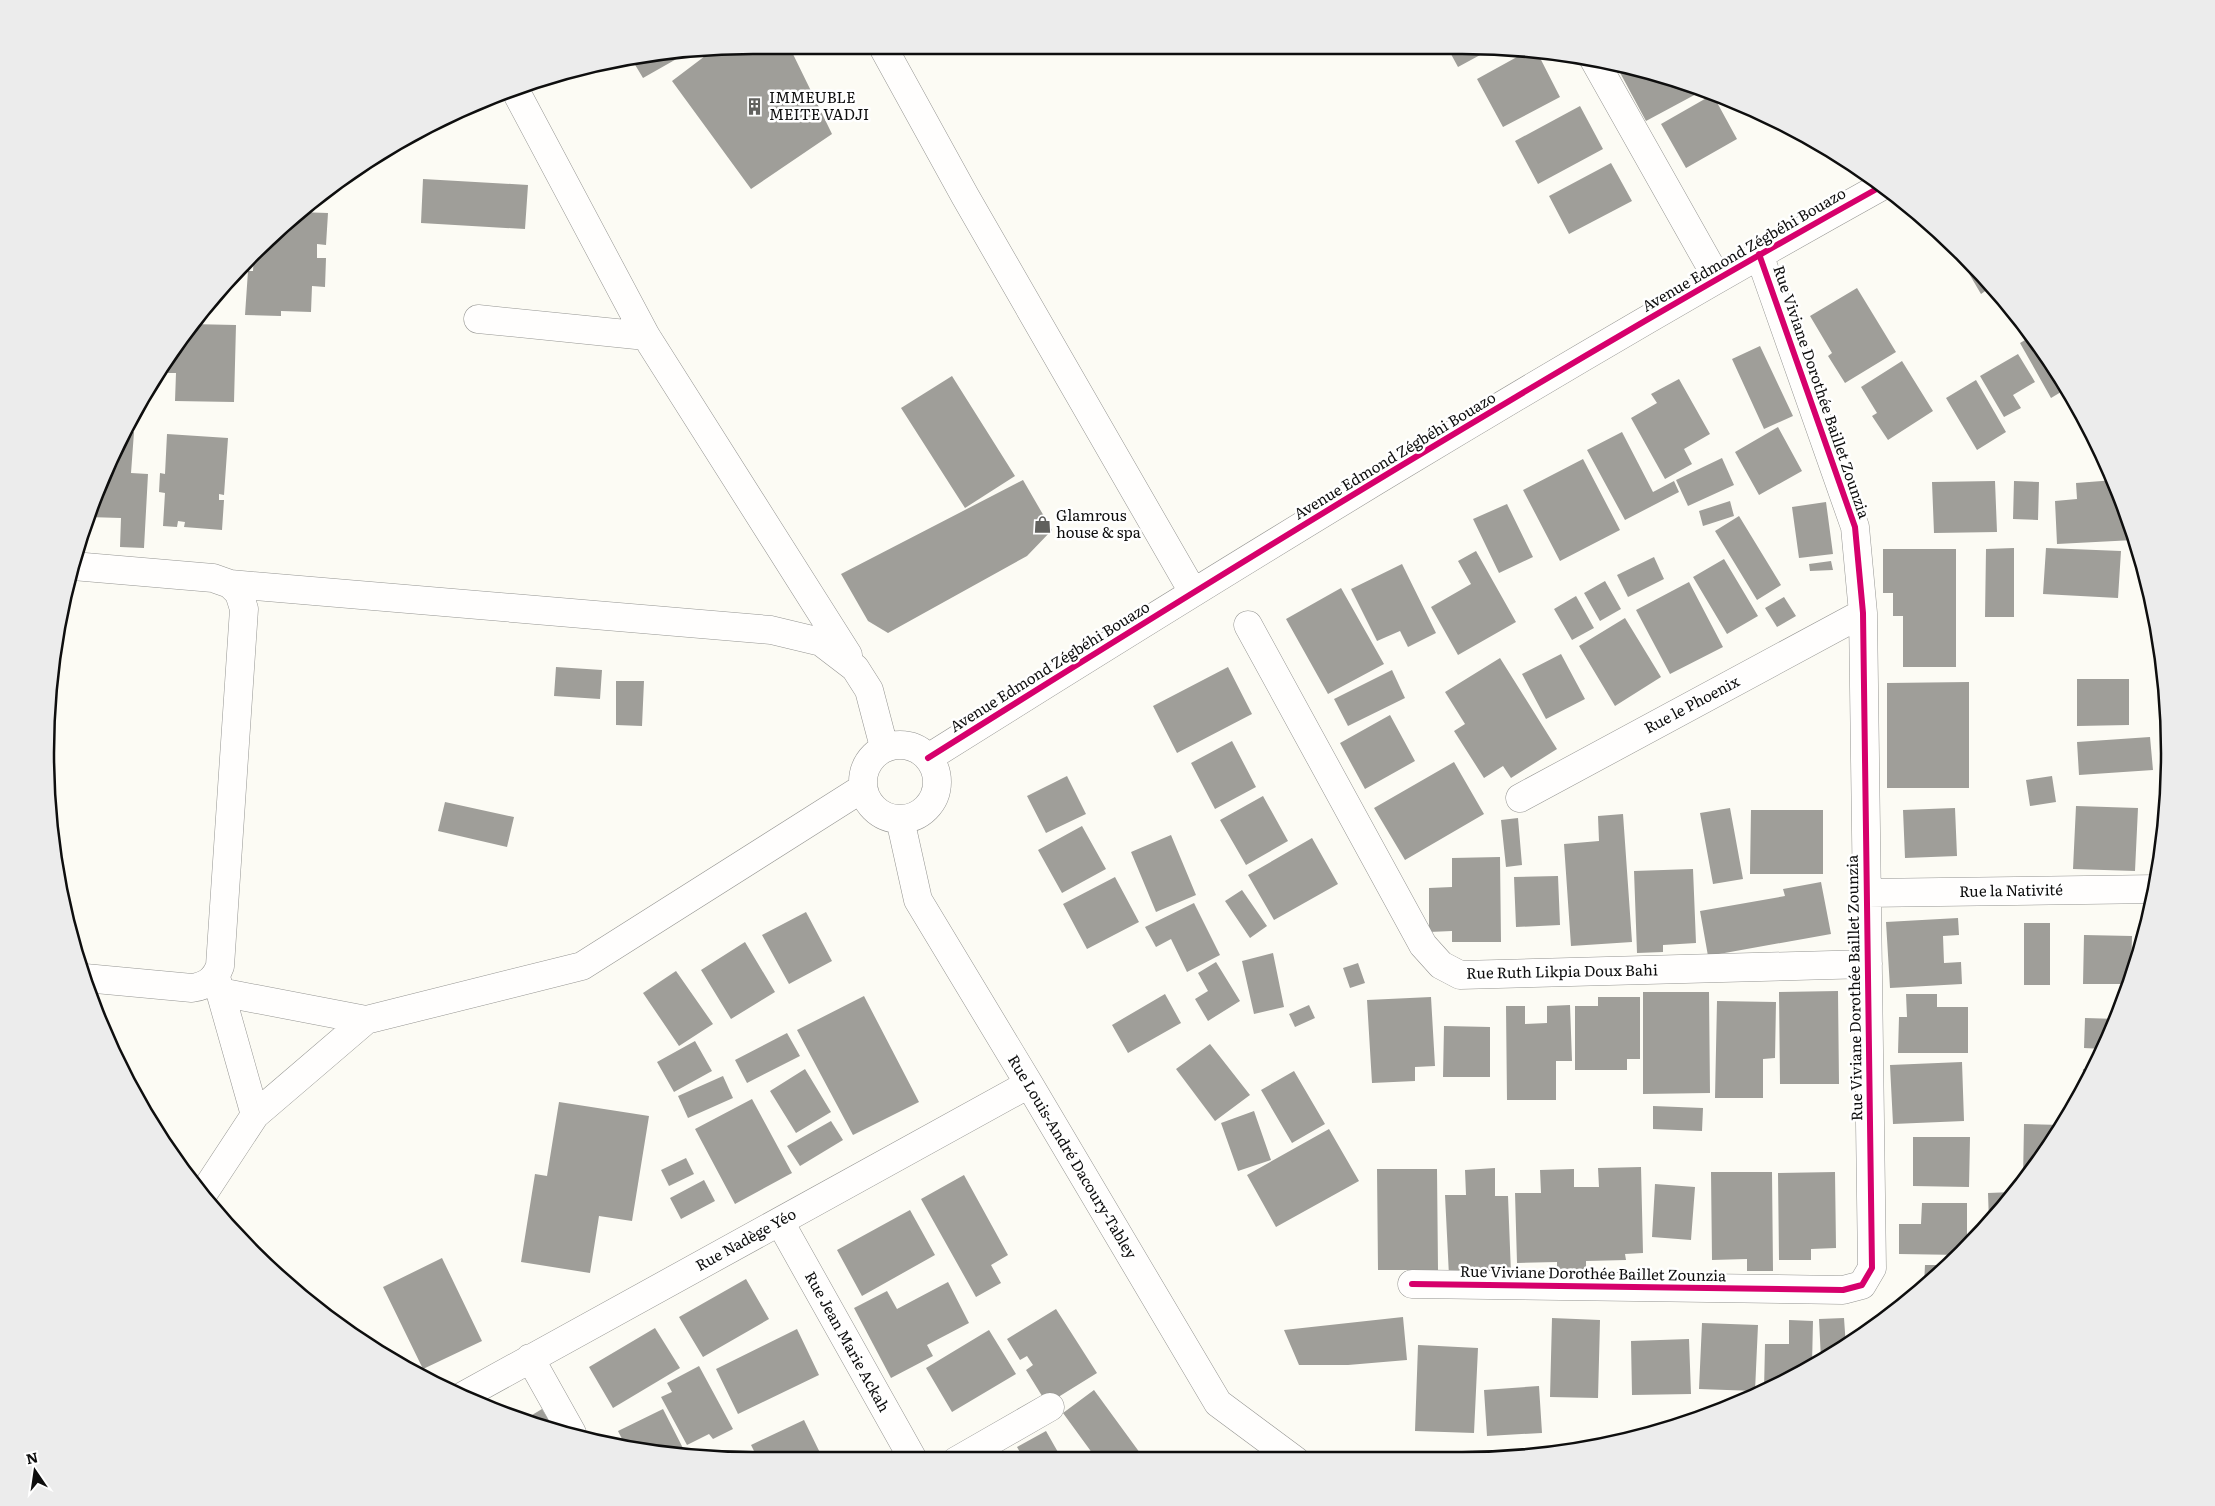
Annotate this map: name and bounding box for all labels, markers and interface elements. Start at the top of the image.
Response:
place label: IMMEUBLE MEITE VADJI [769,85,869,125]
building icon: IMMEUBLE MEITE VADJI [745,97,765,117]
street label: Avenue Edmond Zégbéhi Bouazo [1637,181,1850,317]
street label: Rue Viviane Dorothée Baillet Zounzia [1768,262,1877,522]
street label: Avenue Edmond Zégbéhi Bouazo [1289,385,1500,524]
place label: Glamrous house & spa [1056,503,1142,543]
shop icon: Glamrous house & spa [1032,515,1052,535]
street label: Avenue Edmond Zégbéhi Bouazo [945,594,1154,737]
street label: Rue le Phoenix [1640,669,1743,738]
street label: Rue Viviane Dorothée Baillet Zounzia [1840,854,1867,1121]
street label: Rue la Nativité [1959,877,2063,902]
street label: Rue Ruth Likpia Doux Bahi [1466,957,1658,984]
street label: Rue Louis-André Dacoury-Tabley [1003,1050,1144,1263]
street label: Rue Nadège Yéo [691,1201,800,1276]
street label: Rue Viviane Dorothée Baillet Zounzia [1460,1259,1727,1286]
street label: Rue Jean Marie Ackah [800,1267,897,1416]
north arrow [10,1446,60,1496]
text: N [24,1446,40,1468]

